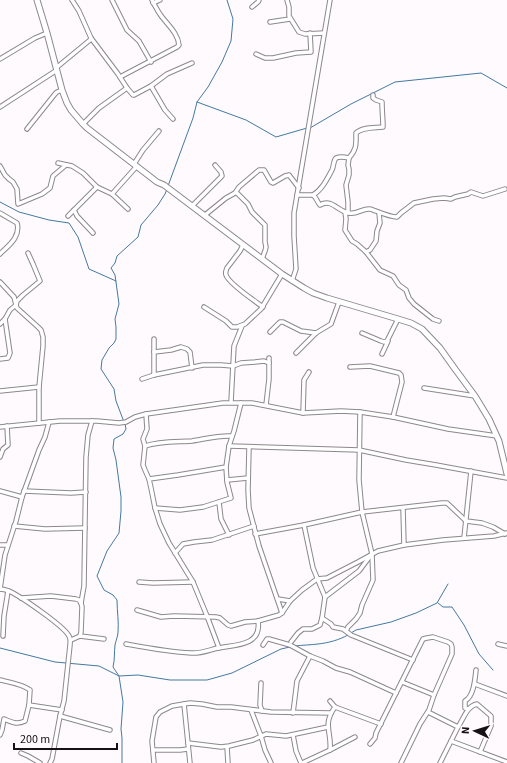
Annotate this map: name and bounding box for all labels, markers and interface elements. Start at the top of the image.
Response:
north arrow [455,711,495,751]
scale bar [14,725,117,751]
text: N [458,726,473,735]
text: 200 m [20,731,50,748]

